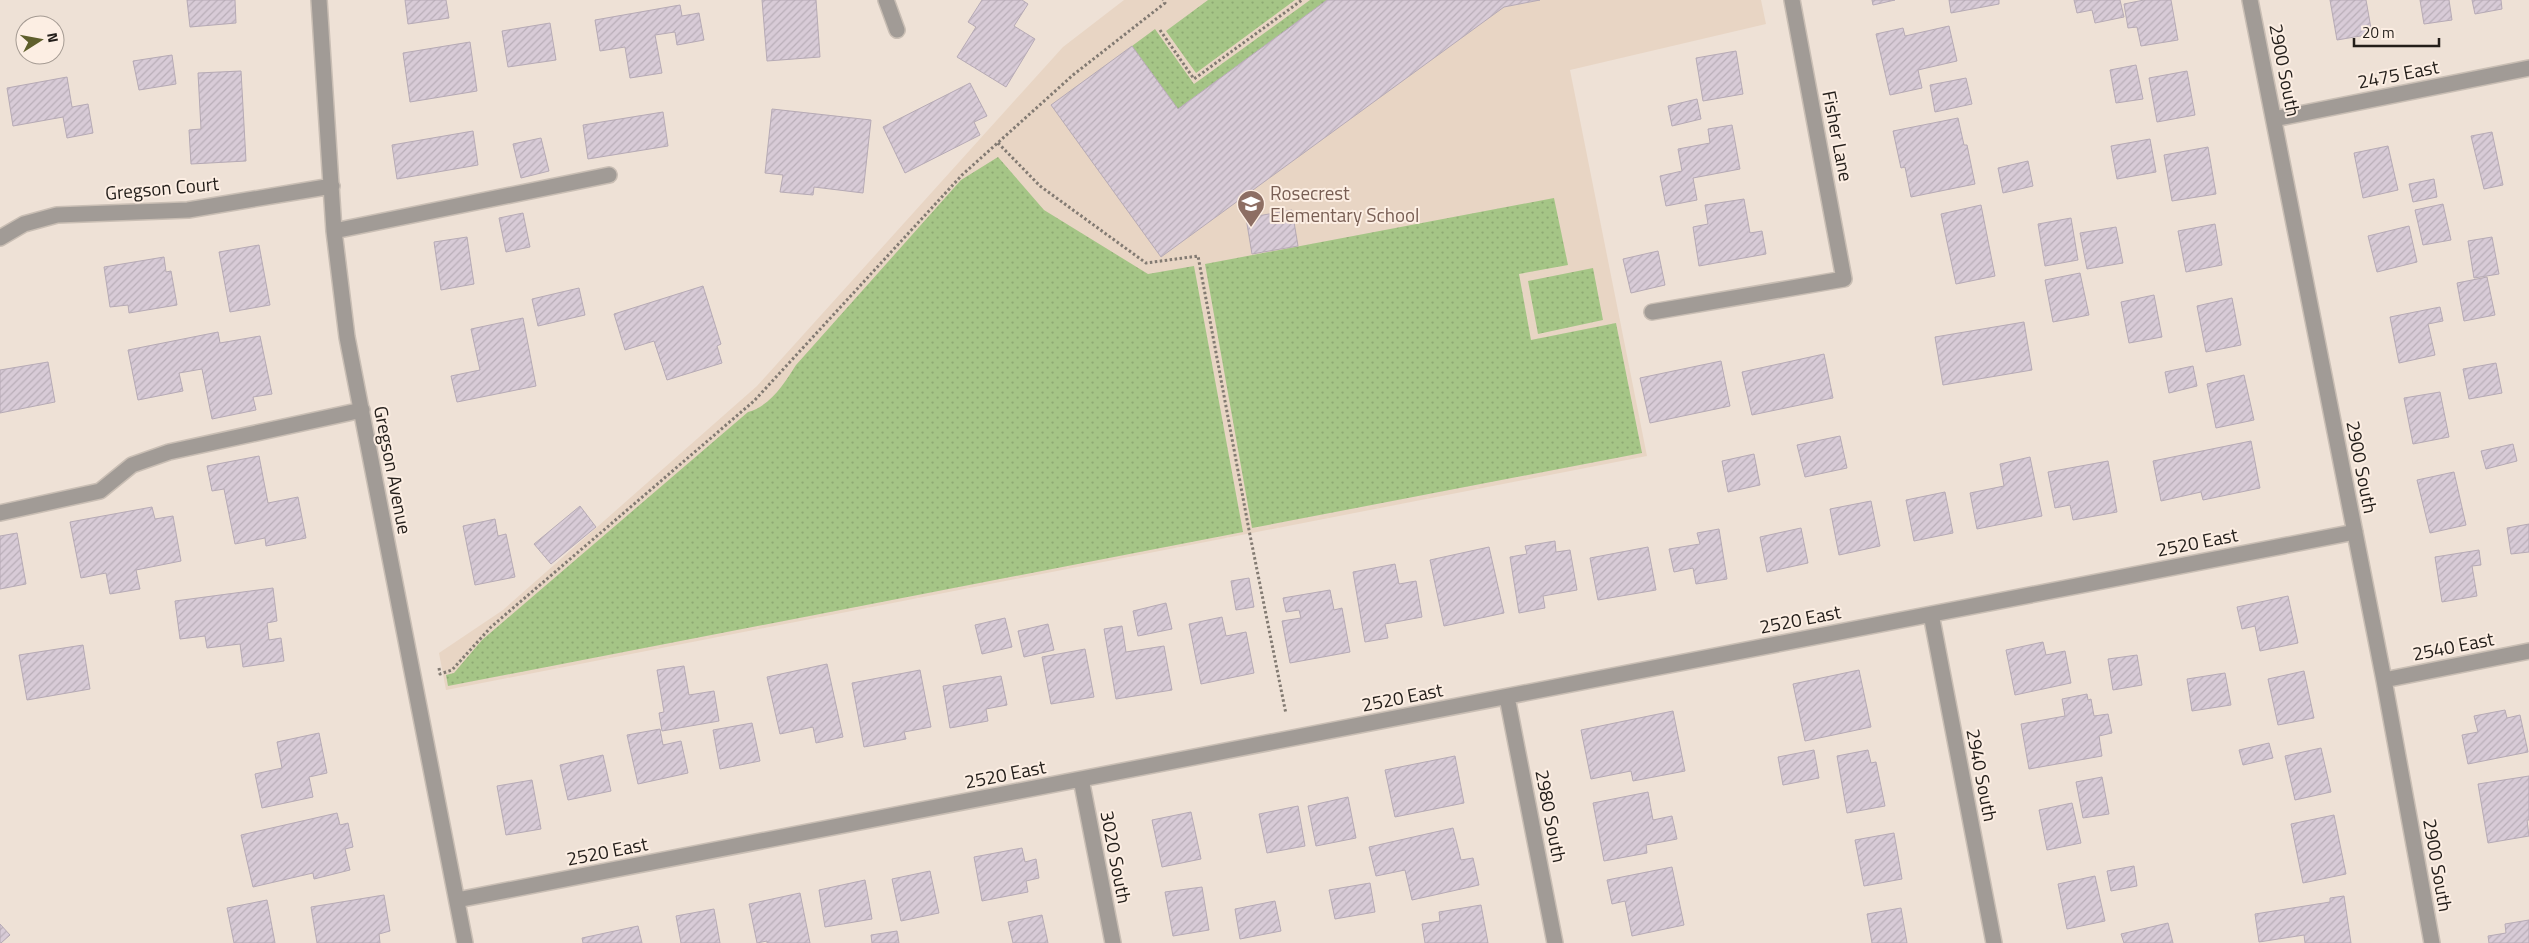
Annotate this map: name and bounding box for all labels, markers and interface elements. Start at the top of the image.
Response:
north arrow [15,15,65,65]
scale bar [2354,15,2439,47]
street label: 2900 South [2262,21,2309,119]
text: 20 m [2362,21,2395,44]
text: N [42,31,64,44]
street label: 2475 East [2355,51,2441,96]
street label: Fisher Lane [1815,88,1861,184]
street label: Gregson Court [104,168,220,207]
place label: Rosecrest Elementary School [1270,178,1419,229]
school or university icon: Rosecrest Elementary School [1236,189,1266,228]
street label: Gregson Avenue [367,403,420,537]
street label: 2900 South [2339,418,2386,516]
street label: 2520 East [2154,519,2240,564]
street label: 2520 East [1757,596,1843,641]
street label: 2540 East [2410,623,2496,668]
street label: 2520 East [1359,674,1445,719]
street label: 2940 South [1959,726,2006,824]
street label: 2520 East [962,751,1048,796]
street label: 2980 South [1528,767,1575,865]
street label: 3020 South [1093,808,1140,906]
street label: 2900 South [2416,816,2461,914]
street label: 2520 East [564,828,650,873]

